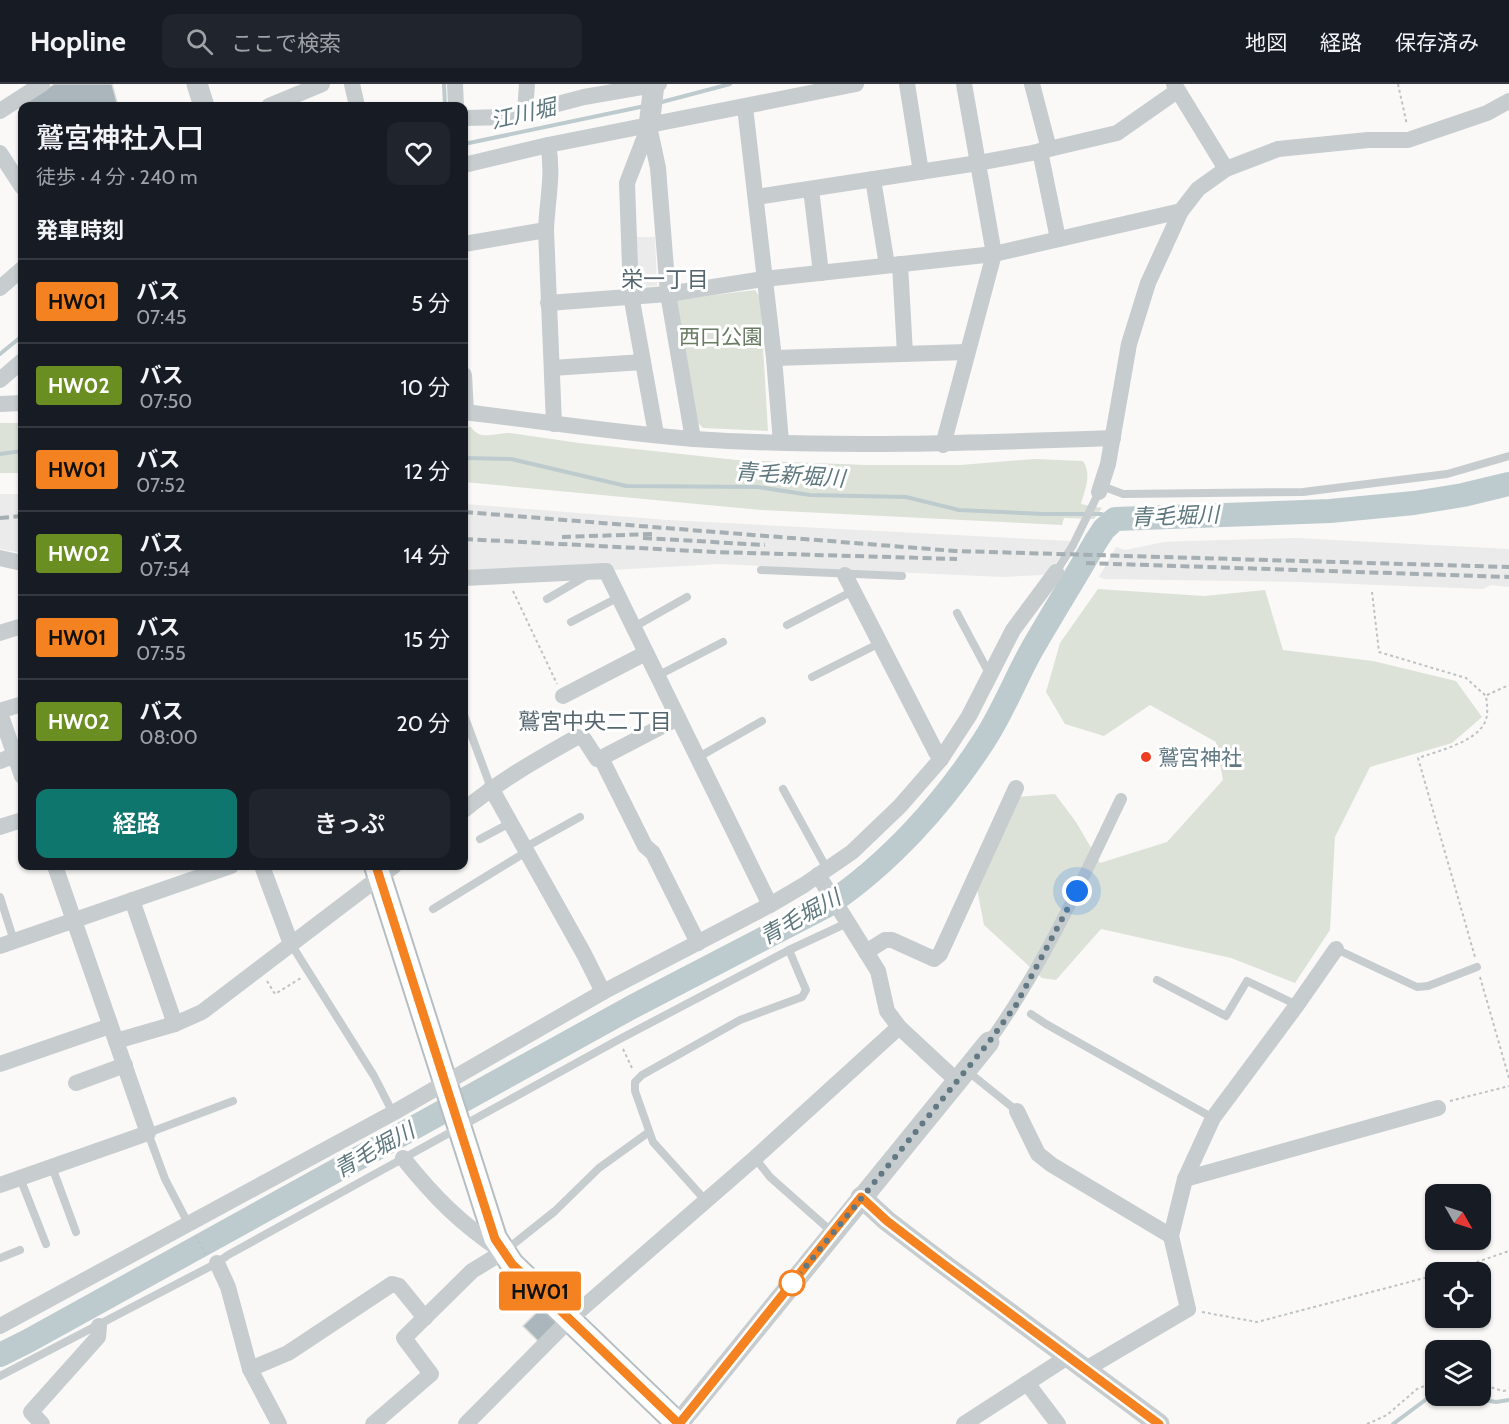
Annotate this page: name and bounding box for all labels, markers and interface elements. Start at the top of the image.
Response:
search box [162,14,582,68]
text: Hopline [30,24,126,58]
icon: search [183,25,216,58]
text: ここで検索 [231,30,341,57]
text: 地図 [1245,30,1287,55]
text: 経路 [1320,30,1362,55]
text: 保存済み [1395,30,1479,55]
water label: 江川堀 [488,93,561,135]
text: 鷲宮神社入口 [36,121,204,155]
button: heart [387,122,450,185]
text: 徒歩 · 4 分 · 240 m [36,165,198,189]
text: 発車時刻 [36,217,124,244]
district label: 栄一丁目 [621,266,709,293]
text: バス [136,278,180,305]
text: HW01 [48,289,106,314]
text: 5 分 [411,290,450,317]
text: 07:45 [136,305,186,329]
park label: 西口公園 [679,324,763,349]
text: バス [140,362,184,389]
text: HW02 [48,373,110,398]
text: 10 分 [401,374,450,401]
text: 07:50 [140,389,192,413]
text: バス [136,446,180,473]
text: HW01 [48,457,106,482]
text: 12 分 [404,458,450,485]
water label: 青毛新堀川 [734,458,848,492]
text: 07:52 [136,473,185,497]
water label: 青毛堀川 [1131,501,1221,531]
text: バス [140,530,184,557]
text: HW02 [48,541,110,566]
text: 14 分 [403,542,450,569]
text: 07:54 [140,557,190,581]
text: バス [136,614,180,641]
text: HW01 [48,625,106,650]
text: 15 分 [404,626,450,653]
text: 07:55 [136,641,186,665]
text: バス [140,698,184,725]
district label: 鷲宮中央二丁目 [518,708,672,735]
text: HW02 [48,709,110,734]
text: 20 分 [396,710,450,737]
text: 08:00 [140,725,198,749]
place label: 鷲宮神社 [1158,745,1242,770]
marker: 鷲宮神社 [1139,750,1153,764]
button: 経路 [36,789,237,858]
button: きっぷ [249,789,450,858]
your location [1062,876,1092,906]
water label: 青毛堀川 [755,883,847,950]
water label: 青毛堀川 [329,1116,421,1183]
north arrow [1425,1184,1491,1250]
map controls [1425,1184,1491,1406]
button: locate [1425,1262,1491,1328]
unlabelled marker [779,1270,805,1296]
line badge: HW01 [498,1272,582,1310]
text: HW01 [511,1279,569,1304]
button: layers [1425,1340,1491,1406]

